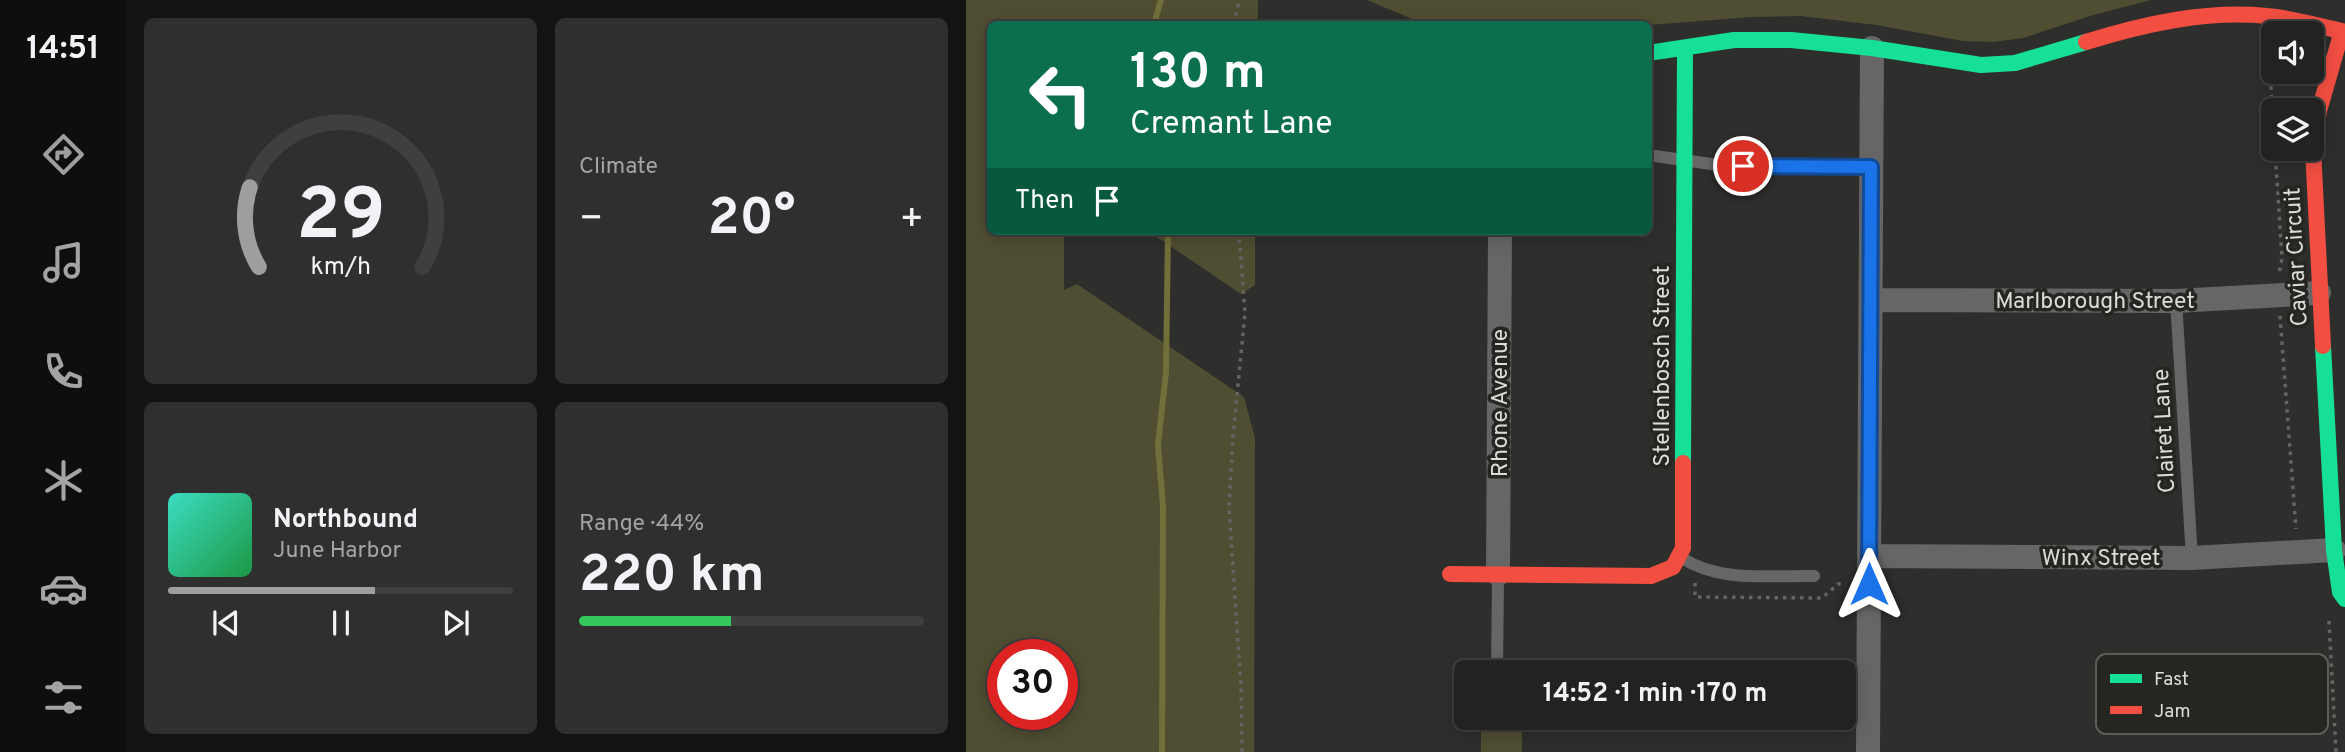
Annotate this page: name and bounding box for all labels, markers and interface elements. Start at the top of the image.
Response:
map controls [2261,21,2324,161]
button: sound [2261,21,2324,84]
text: 14:51 [26,30,100,70]
text: 130 m [1130,44,1266,106]
icon: left [1015,49,1106,140]
button: layers [2261,98,2324,161]
text: Cremant Lane [1130,105,1332,145]
icon: directions [39,130,88,179]
pin [1713,136,1773,196]
icon: arrive [1724,147,1762,185]
text: Climate [579,153,658,182]
text: 29 [296,173,385,265]
icon: arrive [1088,182,1126,220]
text: Then [1015,185,1074,218]
text: 20° [708,187,795,253]
street label: Caviar Circuit [2279,187,2316,327]
text: − [579,196,604,245]
text: + [899,196,924,245]
icon: music [39,238,88,287]
text: km/h [310,252,371,284]
street label: Stellenbosch Street [1649,265,1678,467]
street label: Marlborough Street [1995,288,2195,317]
street label: Rhone Avenue [1487,329,1516,477]
icon: phone [39,347,88,396]
street label: Clairet Lane [2148,368,2183,494]
icon: climate [39,456,88,505]
text: Northbound [273,504,418,537]
text: Range · 44% [579,510,704,539]
text: June Harbor [273,537,401,566]
text: 220 km [579,544,765,610]
street label: Winx Street [2041,545,2161,574]
position arrow [1832,547,1906,621]
icon: car [39,564,88,613]
icon: previous [207,604,245,642]
icon: pause [322,604,360,642]
icon: next [437,604,475,642]
speed limit sign: 30 [987,639,1078,730]
legend [2096,654,2328,734]
text: Fast [2154,668,2189,692]
icon: filters [39,673,88,722]
text: 14:52 · 1 min · 170 m [1543,678,1767,711]
text: Jam [2154,700,2191,724]

